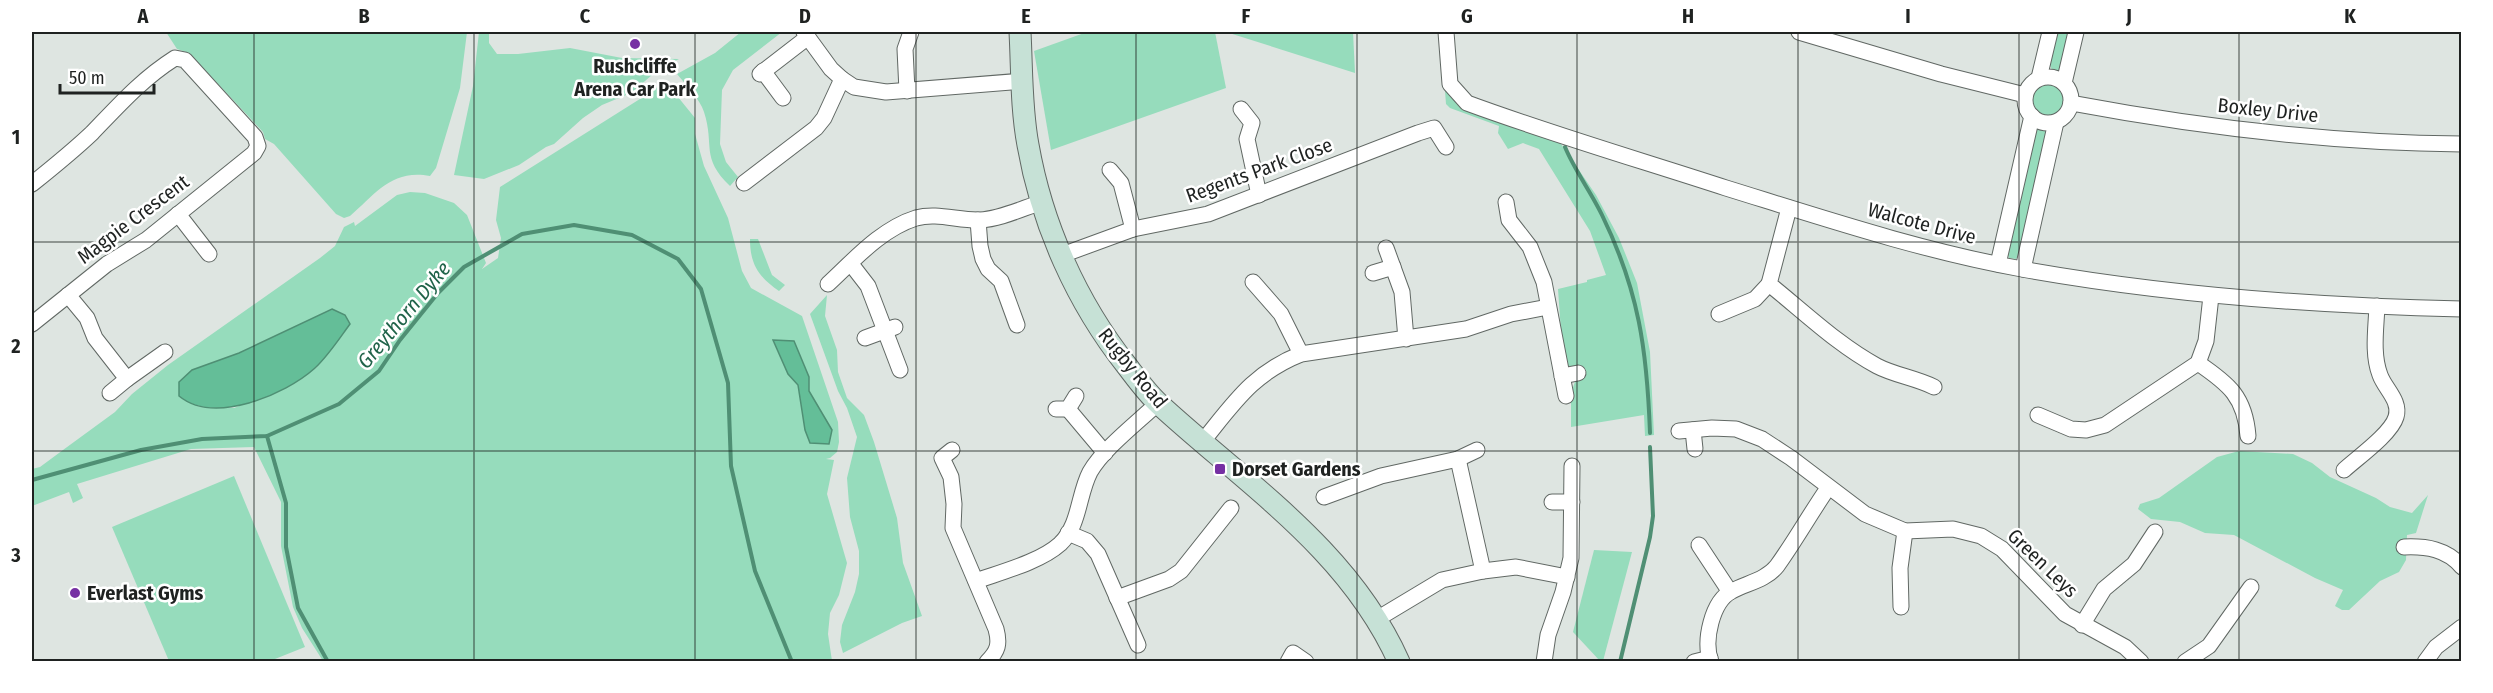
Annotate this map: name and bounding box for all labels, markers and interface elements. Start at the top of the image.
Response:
text: A [137,4,150,28]
text: B [358,4,370,28]
text: C [580,4,591,28]
text: D [799,4,811,28]
text: E [1021,4,1031,28]
text: F [1242,4,1251,28]
text: G [1461,4,1473,28]
text: H [1682,4,1694,28]
text: I [1905,4,1911,28]
text: J [2125,4,2132,28]
text: K [2344,4,2356,28]
marker: Rushcliffe Arena Car Park [628,37,642,51]
place label: Rushcliffe Arena Car Park [573,54,697,101]
scale bar [60,57,154,95]
text: 50 m [69,67,105,89]
street label: Boxley Drive [2217,93,2319,127]
text: 1 [12,125,20,149]
street label: Regents Park Close [1183,132,1335,208]
street label: Magpie Crescent [73,169,194,269]
street label: Walcote Drive [1865,197,1979,249]
water label: Greythorn Dyke [352,256,456,374]
street label: Rugby Road [1093,323,1173,413]
text: 2 [10,334,21,358]
place label: Dorset Gardens [1232,457,1361,481]
marker: Dorset Gardens [1213,462,1227,476]
street label: Green Leys [2003,524,2083,602]
text: 3 [10,543,21,567]
place label: Everlast Gyms [87,581,204,605]
marker: Everlast Gyms [68,586,82,600]

